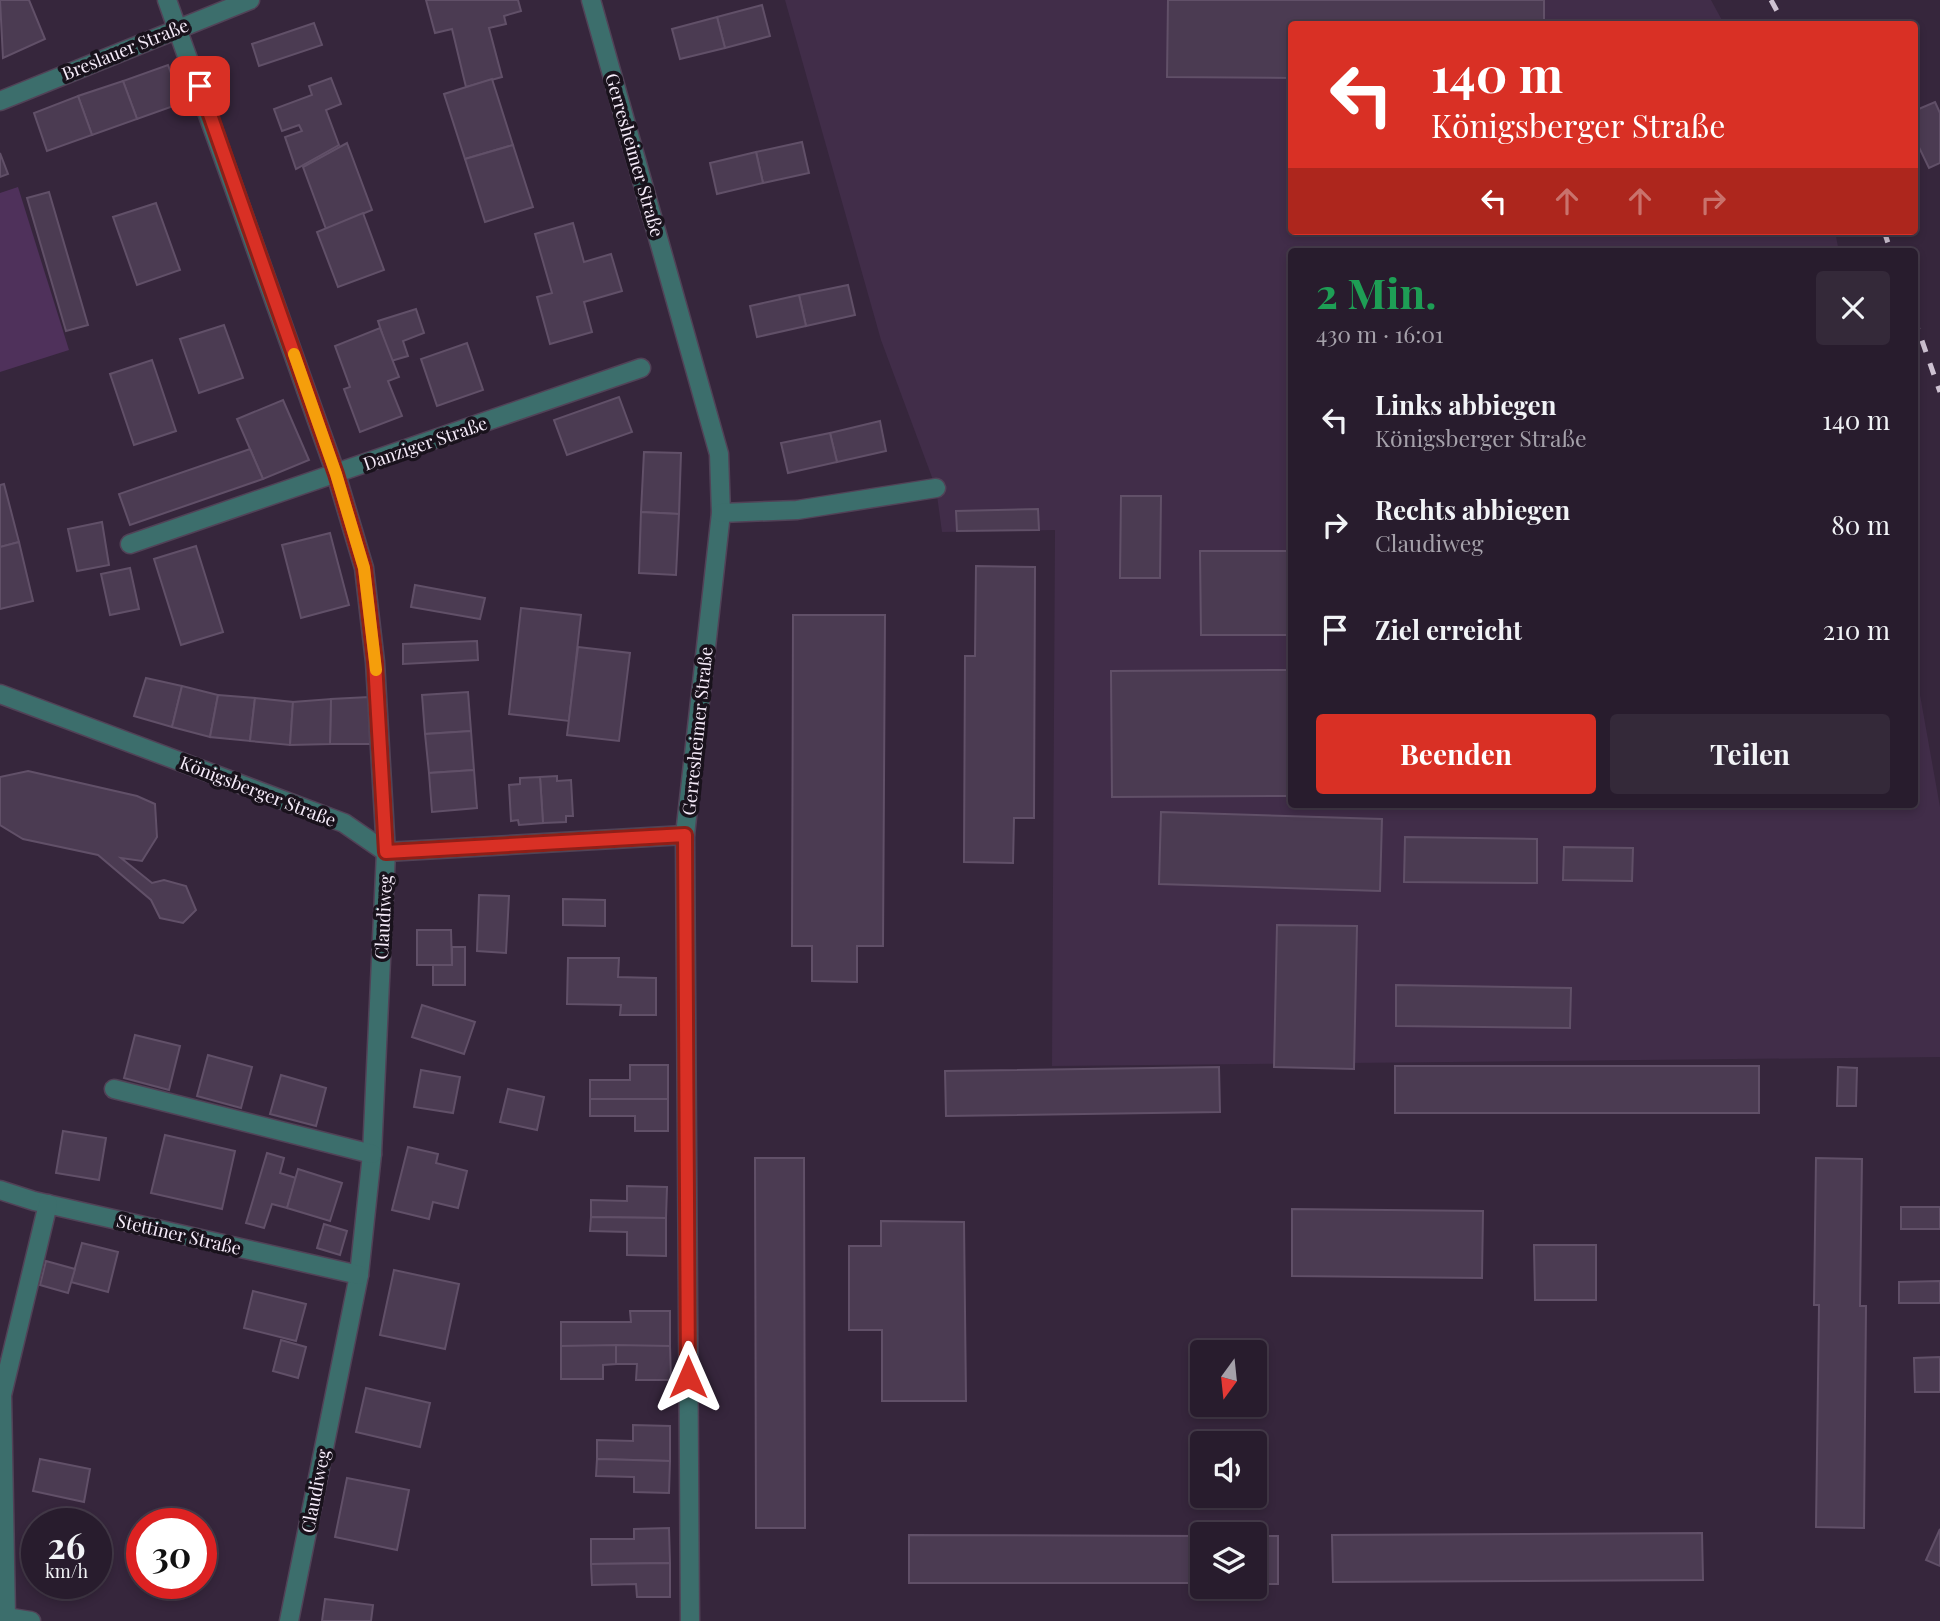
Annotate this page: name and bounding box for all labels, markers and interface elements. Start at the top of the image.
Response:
street label: Breslauer Straße [58,13,192,85]
text: 140 m [1431,40,1563,105]
icon: left [1316,49,1407,140]
pin [170,56,230,116]
icon: arrive [181,67,219,105]
street label: Gerresheimer Straße [600,70,670,240]
text: Königsberger Straße [1431,103,1725,146]
icon: left [1475,182,1513,220]
icon: ahead [1548,182,1586,220]
icon: ahead [1621,182,1659,220]
icon: right [1694,182,1732,220]
text: 2 Min. [1316,264,1437,320]
button: close [1816,271,1890,345]
text: 430 m · 16:01 [1316,318,1444,349]
text: Links abbiegen [1375,387,1556,422]
icon: left [1316,401,1354,439]
text: 140 m [1822,402,1890,437]
street label: Danziger Straße [360,411,490,475]
text: Königsberger Straße [1375,422,1587,453]
text: Rechts abbiegen [1375,492,1570,527]
icon: right [1316,506,1354,544]
text: 80 m [1831,507,1890,542]
text: Claudiweg [1375,527,1484,558]
icon: arrive [1316,611,1354,649]
text: Ziel erreicht [1375,612,1522,647]
text: 210 m [1823,612,1890,647]
street label: Gerresheimer Straße [676,645,718,817]
button: Beenden [1316,714,1596,794]
button: Teilen [1610,714,1890,794]
street label: Königsberger Straße [176,750,340,832]
street label: Claudiweg [369,873,397,960]
street label: Stettiner Straße [114,1208,244,1260]
position arrow [651,1340,725,1414]
north arrow [1190,1340,1267,1418]
map controls [1190,1340,1267,1599]
button: sound [1190,1431,1267,1508]
street label: Claudiweg [295,1447,335,1535]
speed limit sign: 30 [126,1508,217,1599]
text: 26 [48,1521,85,1568]
button: layers [1190,1522,1267,1599]
text: km/h [45,1559,88,1583]

